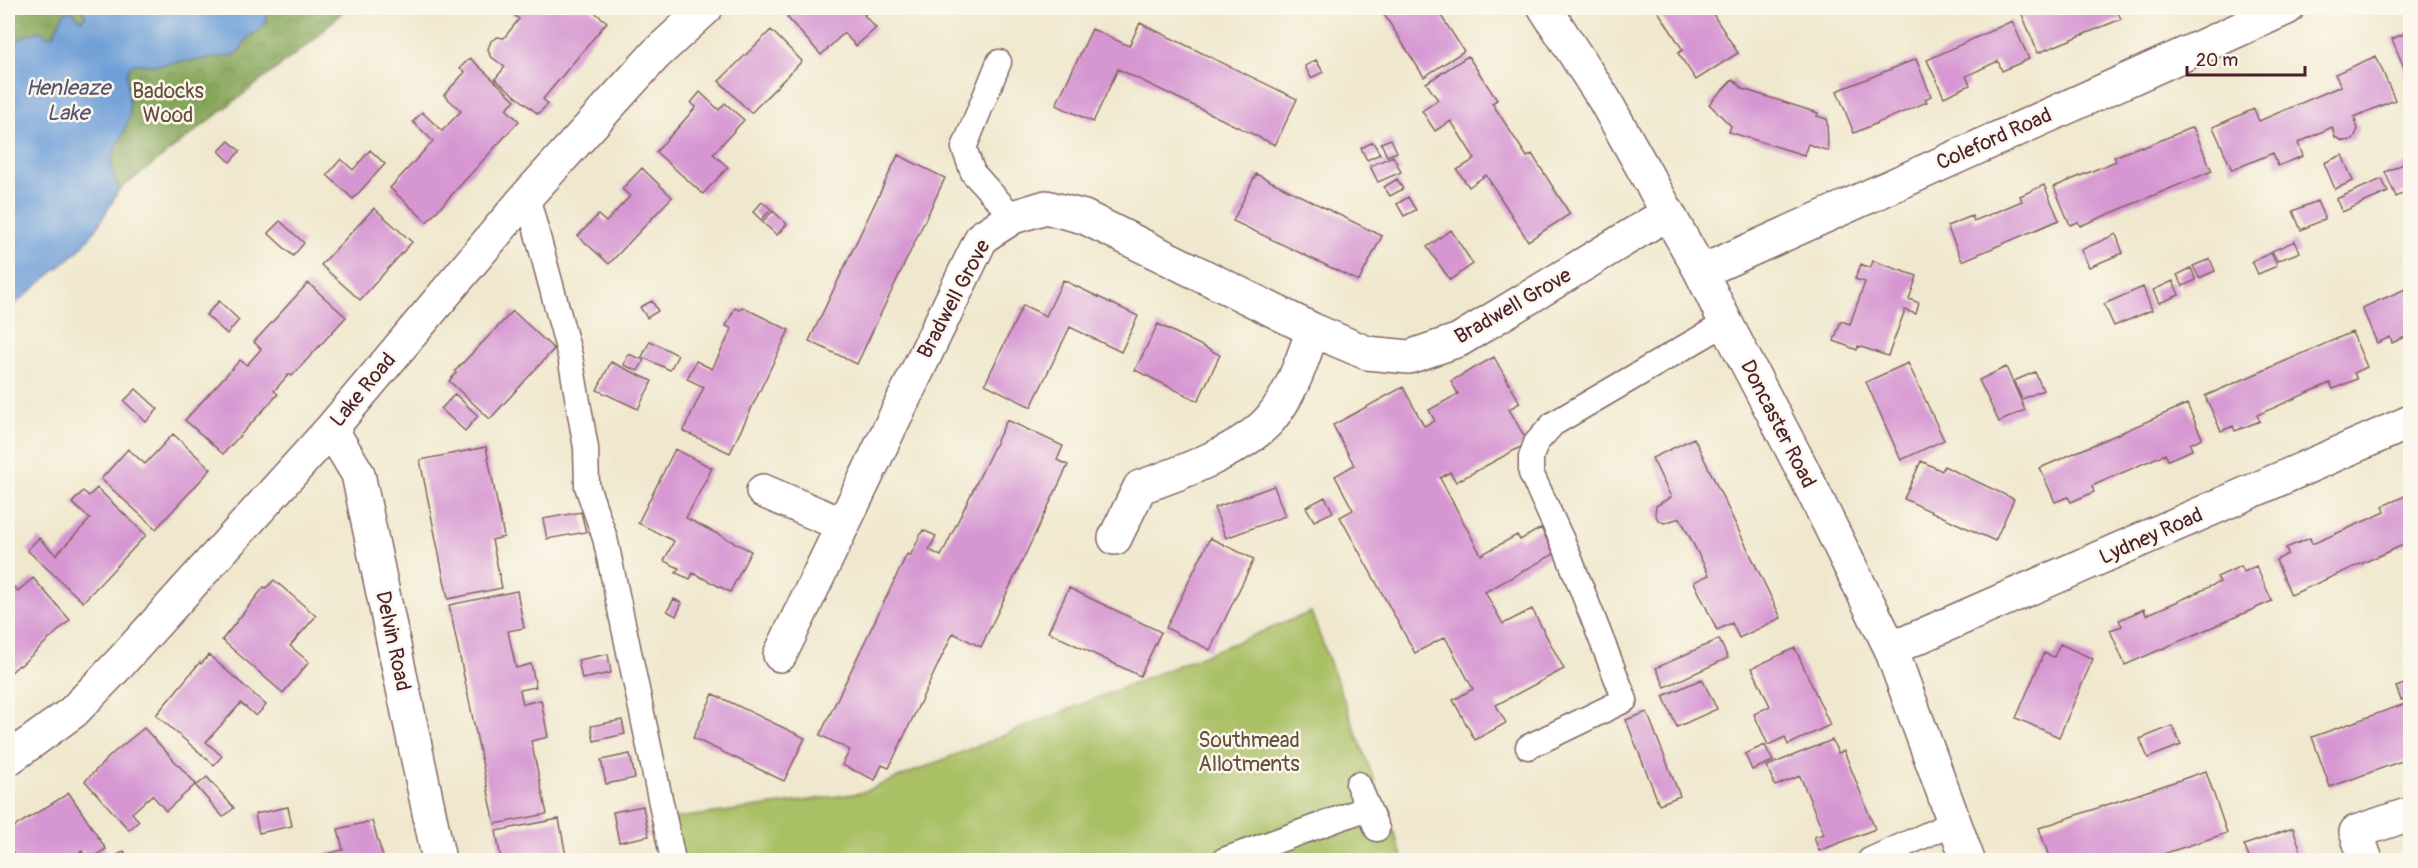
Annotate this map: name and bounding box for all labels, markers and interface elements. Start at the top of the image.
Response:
scale bar [2187,39,2306,77]
text: 20 m [2196,49,2238,72]
water label: Henleaze Lake [26,74,112,127]
park label: Badocks Wood [132,78,204,129]
street label: Coleford Road [1932,102,2056,176]
street label: Bradwell Grove [911,234,997,363]
street label: Bradwell Grove [1450,261,1577,350]
street label: Lake Road [324,347,402,433]
street label: Doncaster Road [1734,355,1822,493]
street label: Lydney Road [2095,501,2207,571]
street label: Delvin Road [369,589,417,693]
park label: Southmead Allotments [1198,727,1300,778]

